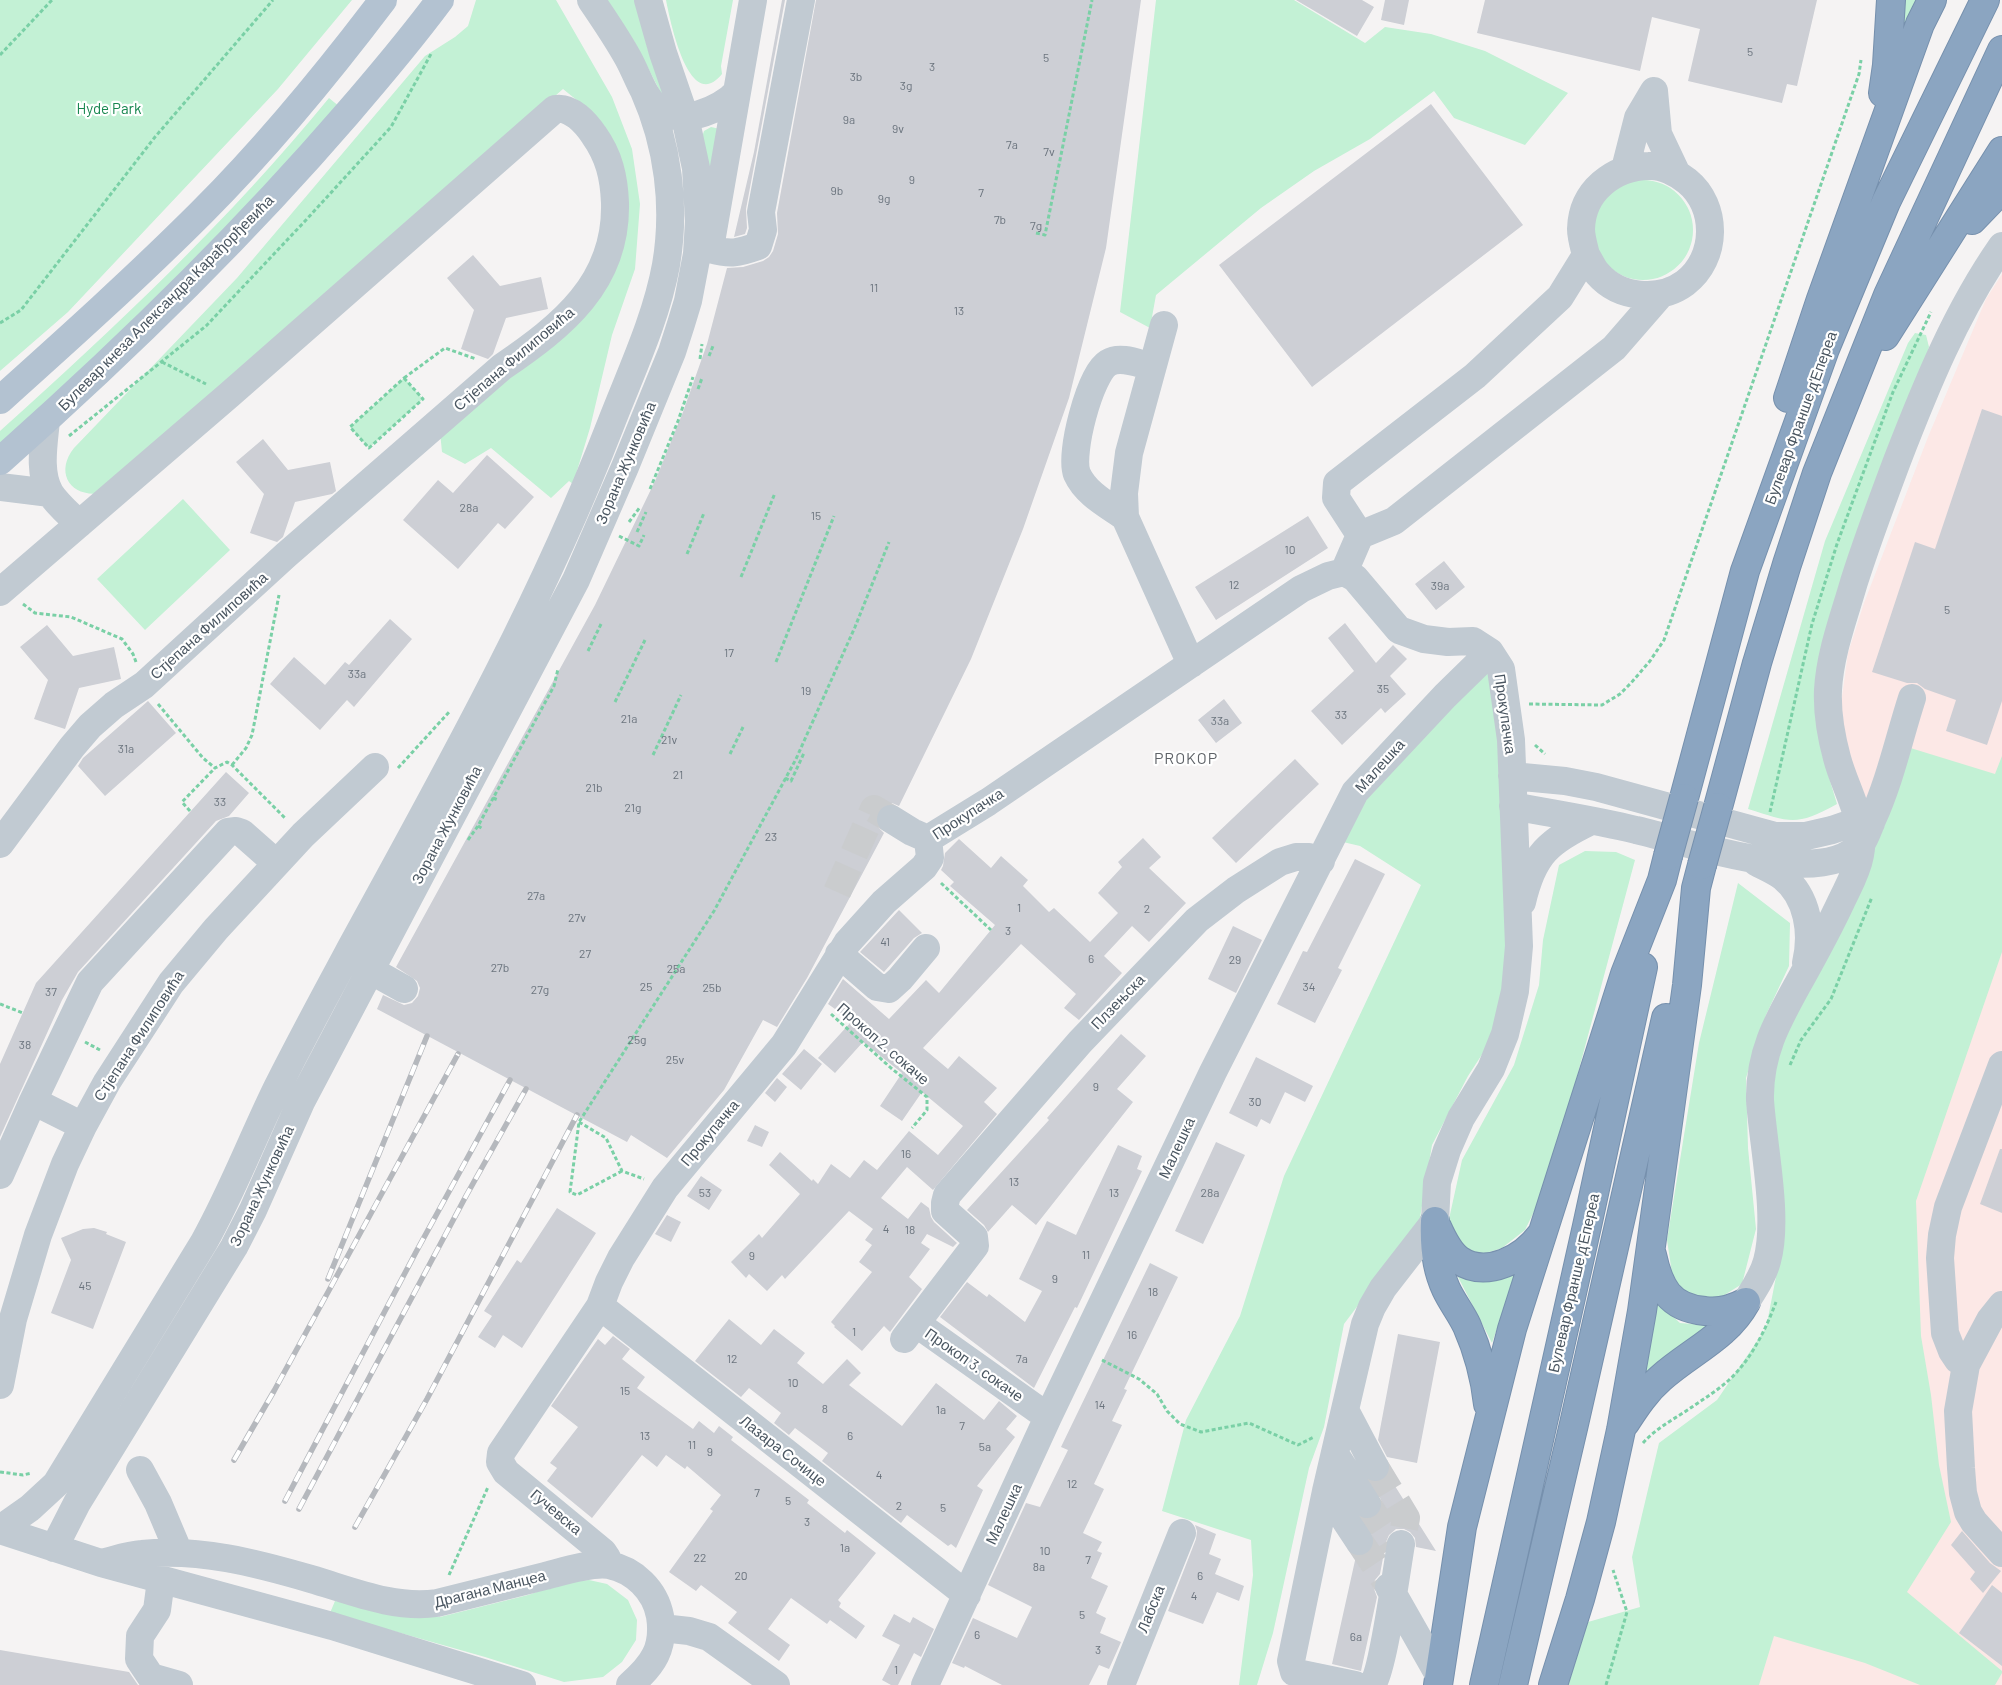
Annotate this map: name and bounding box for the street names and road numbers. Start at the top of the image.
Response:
street label: Булевар кнеза Александра Карађорђевића [55,192,277,414]
street label: Стјепана Филиповића [450,303,578,415]
street label: Булевар Франше д'Епереа [1761,329,1841,507]
street label: Зорана Жунковића [592,399,660,527]
street label: Стјепана Филиповића [147,568,271,684]
street label: Прокупачка [1490,673,1520,755]
street label: Малешка [1351,736,1409,796]
street label: Зорана Жунковића [408,763,486,887]
street label: Прокупачка [929,784,1007,844]
street label: Стјепана Филиповића [90,967,188,1105]
street label: Плзењска [1087,971,1149,1033]
street label: Прокоп 2. сокаче [833,999,933,1089]
street label: Прокупачка [677,1096,743,1170]
street label: Малешка [1155,1115,1199,1181]
street label: Зорана Жунковића [226,1123,298,1249]
street label: Булевар Франше д'Епереа [1545,1192,1603,1374]
street label: Прокоп 3. сокаче [921,1324,1027,1406]
street label: Лазара Сочице [736,1412,830,1490]
street label: Малешка [982,1481,1026,1547]
street label: Гучевска [527,1485,585,1539]
street label: Драгана Манцеа [432,1566,548,1612]
street label: Лабска [1133,1583,1169,1635]

